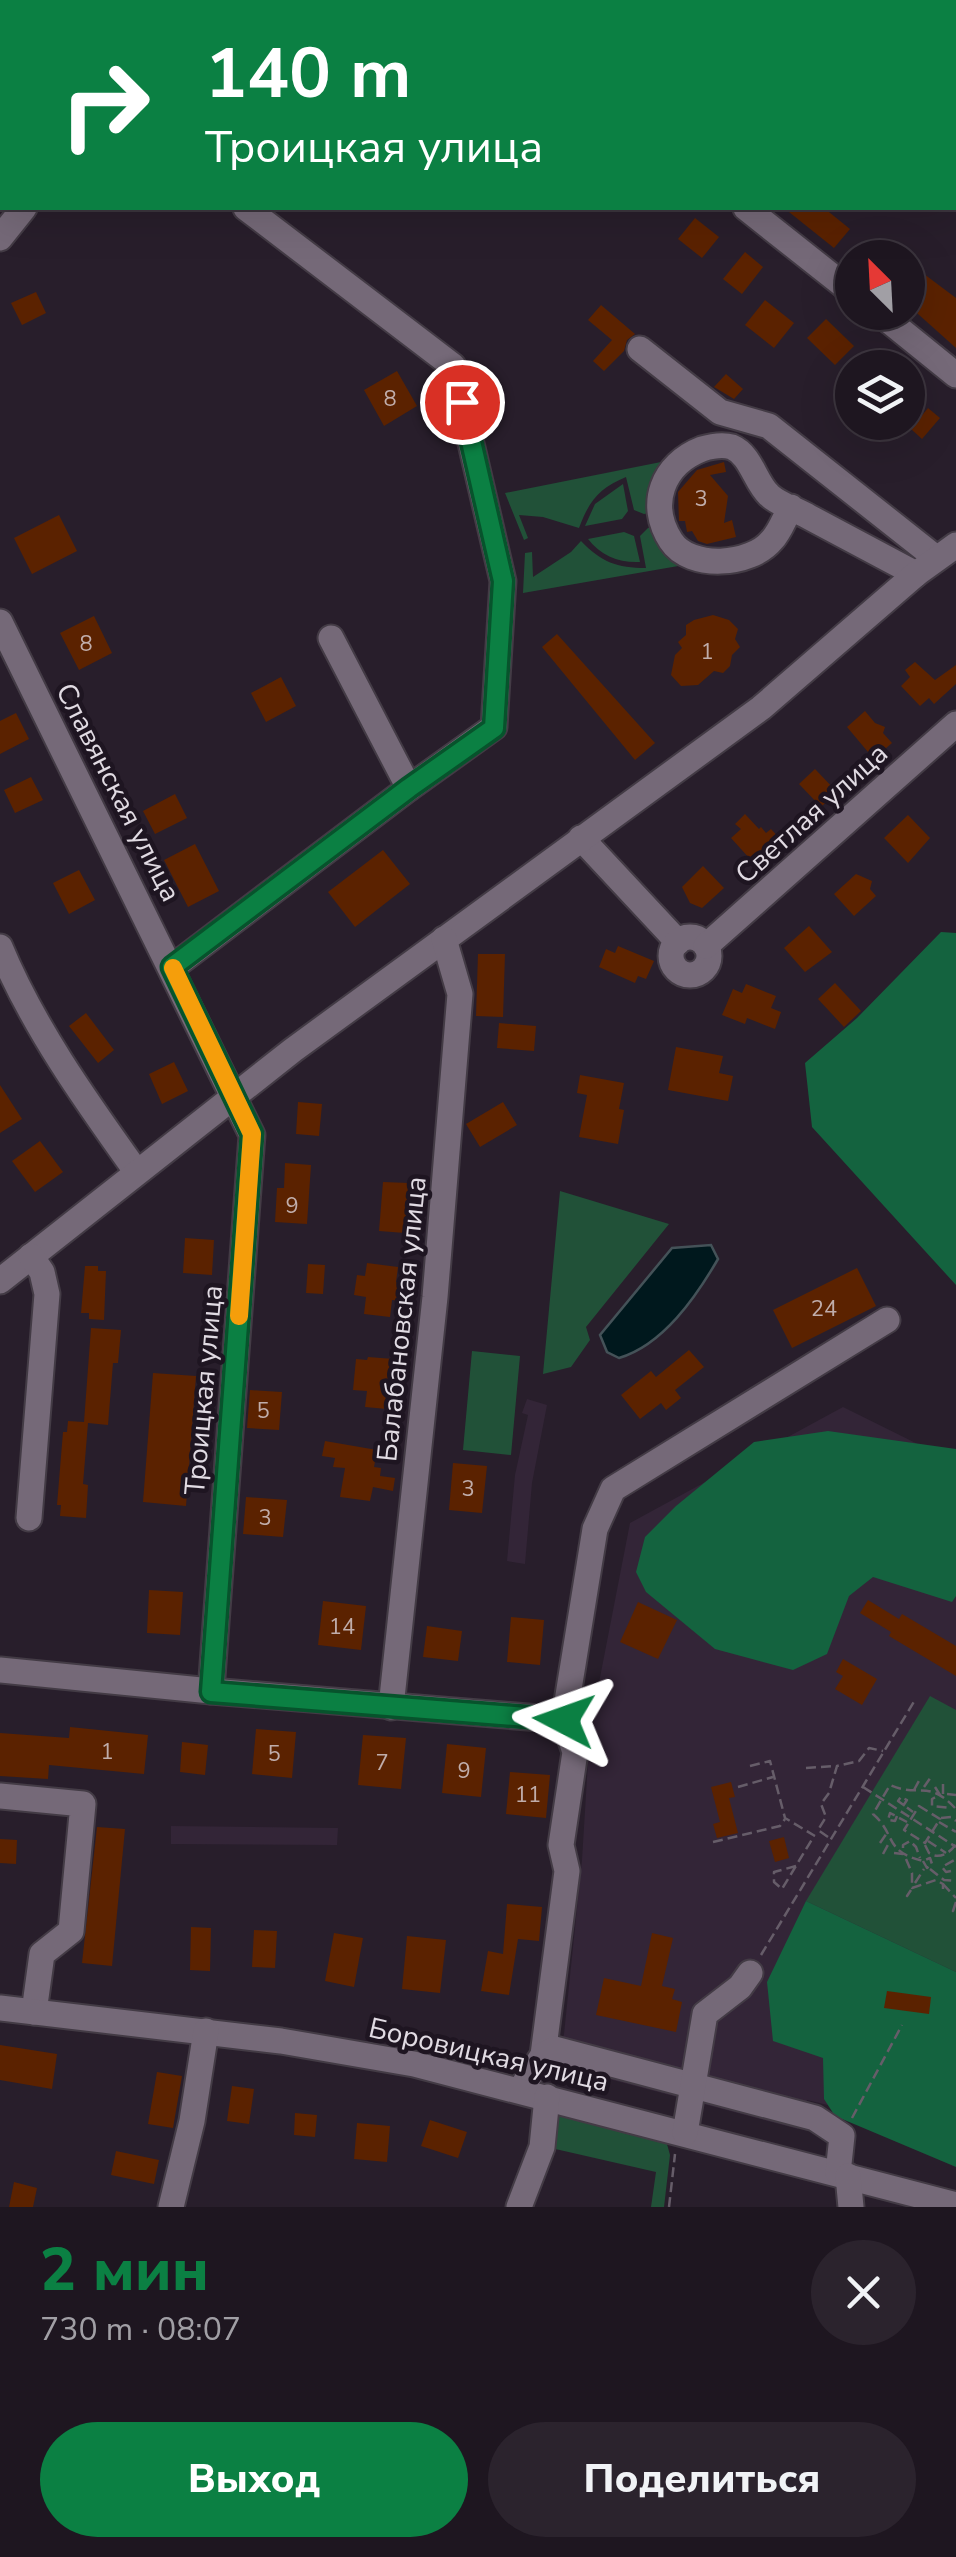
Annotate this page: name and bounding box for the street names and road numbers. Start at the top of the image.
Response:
street label: Славянская улица [47,677,190,908]
street label: Светлая улица [727,735,896,893]
street label: Балабановская улица [368,1175,436,1464]
street label: Троицкая улица [176,1284,232,1497]
street label: Боровицкая улица [365,2009,613,2101]

